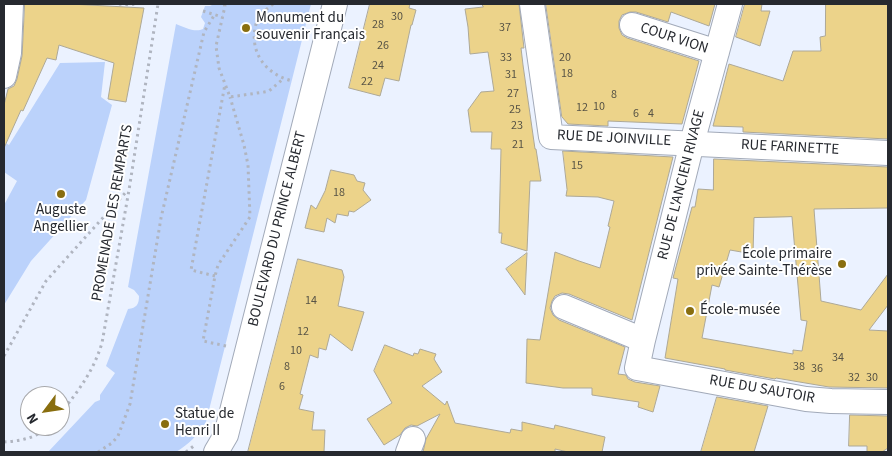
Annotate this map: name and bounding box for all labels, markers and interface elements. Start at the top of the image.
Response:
place label: Monument du souvenir Français [256,10,365,45]
house number: 30 [391,10,403,24]
house number: 28 [372,18,384,32]
street label: COUR VION [638,20,710,58]
house number: 37 [499,21,511,35]
marker: Monument du souvenir Français [240,22,252,34]
house number: 26 [377,39,389,53]
house number: 33 [500,51,512,65]
house number: 20 [559,51,571,65]
house number: 24 [372,59,384,73]
house number: 18 [561,67,573,81]
house number: 31 [505,68,517,82]
house number: 22 [361,75,373,89]
house number: 27 [507,87,519,101]
house number: 8 [611,88,617,102]
house number: 10 [593,100,605,114]
house number: 12 [576,101,588,115]
house number: 25 [509,103,521,117]
house number: 6 [633,107,639,121]
house number: 4 [648,107,654,121]
street label: RUE DE L'ANCIEN RIVAGE [655,108,709,262]
house number: 23 [511,119,523,133]
street label: PROMENADE DES REMPARTS [89,123,137,303]
street label: RUE DE JOINVILLE [557,127,671,151]
street label: BOULEVARD DU PRINCE ALBERT [245,129,311,329]
street label: RUE FARINETTE [741,136,839,160]
house number: 21 [512,138,524,152]
house number: 15 [571,159,583,173]
house number: 18 [333,186,345,200]
marker: Auguste Angellier [55,188,67,200]
place label: Auguste Angellier [33,202,89,237]
place label: École primaire privée Sainte-Thérèse [696,246,832,281]
marker: École primaire privée Sainte-Thérèse [836,258,848,270]
house number: 14 [305,294,317,308]
place label: École-musée [700,302,780,320]
marker: École-musée [684,305,696,317]
house number: 12 [297,325,309,339]
house number: 10 [290,344,302,358]
house number: 34 [832,351,844,365]
house number: 8 [284,360,290,374]
house number: 38 [793,360,805,374]
house number: 36 [811,362,823,376]
house number: 32 [848,371,860,385]
house number: 30 [866,371,878,385]
street label: RUE DU SAUTOIR [708,372,816,408]
house number: 6 [279,380,285,394]
north arrow [20,386,70,436]
place label: Statue de Henri II [175,406,234,441]
text: N [22,409,44,427]
marker: Statue de Henri II [159,418,171,430]

